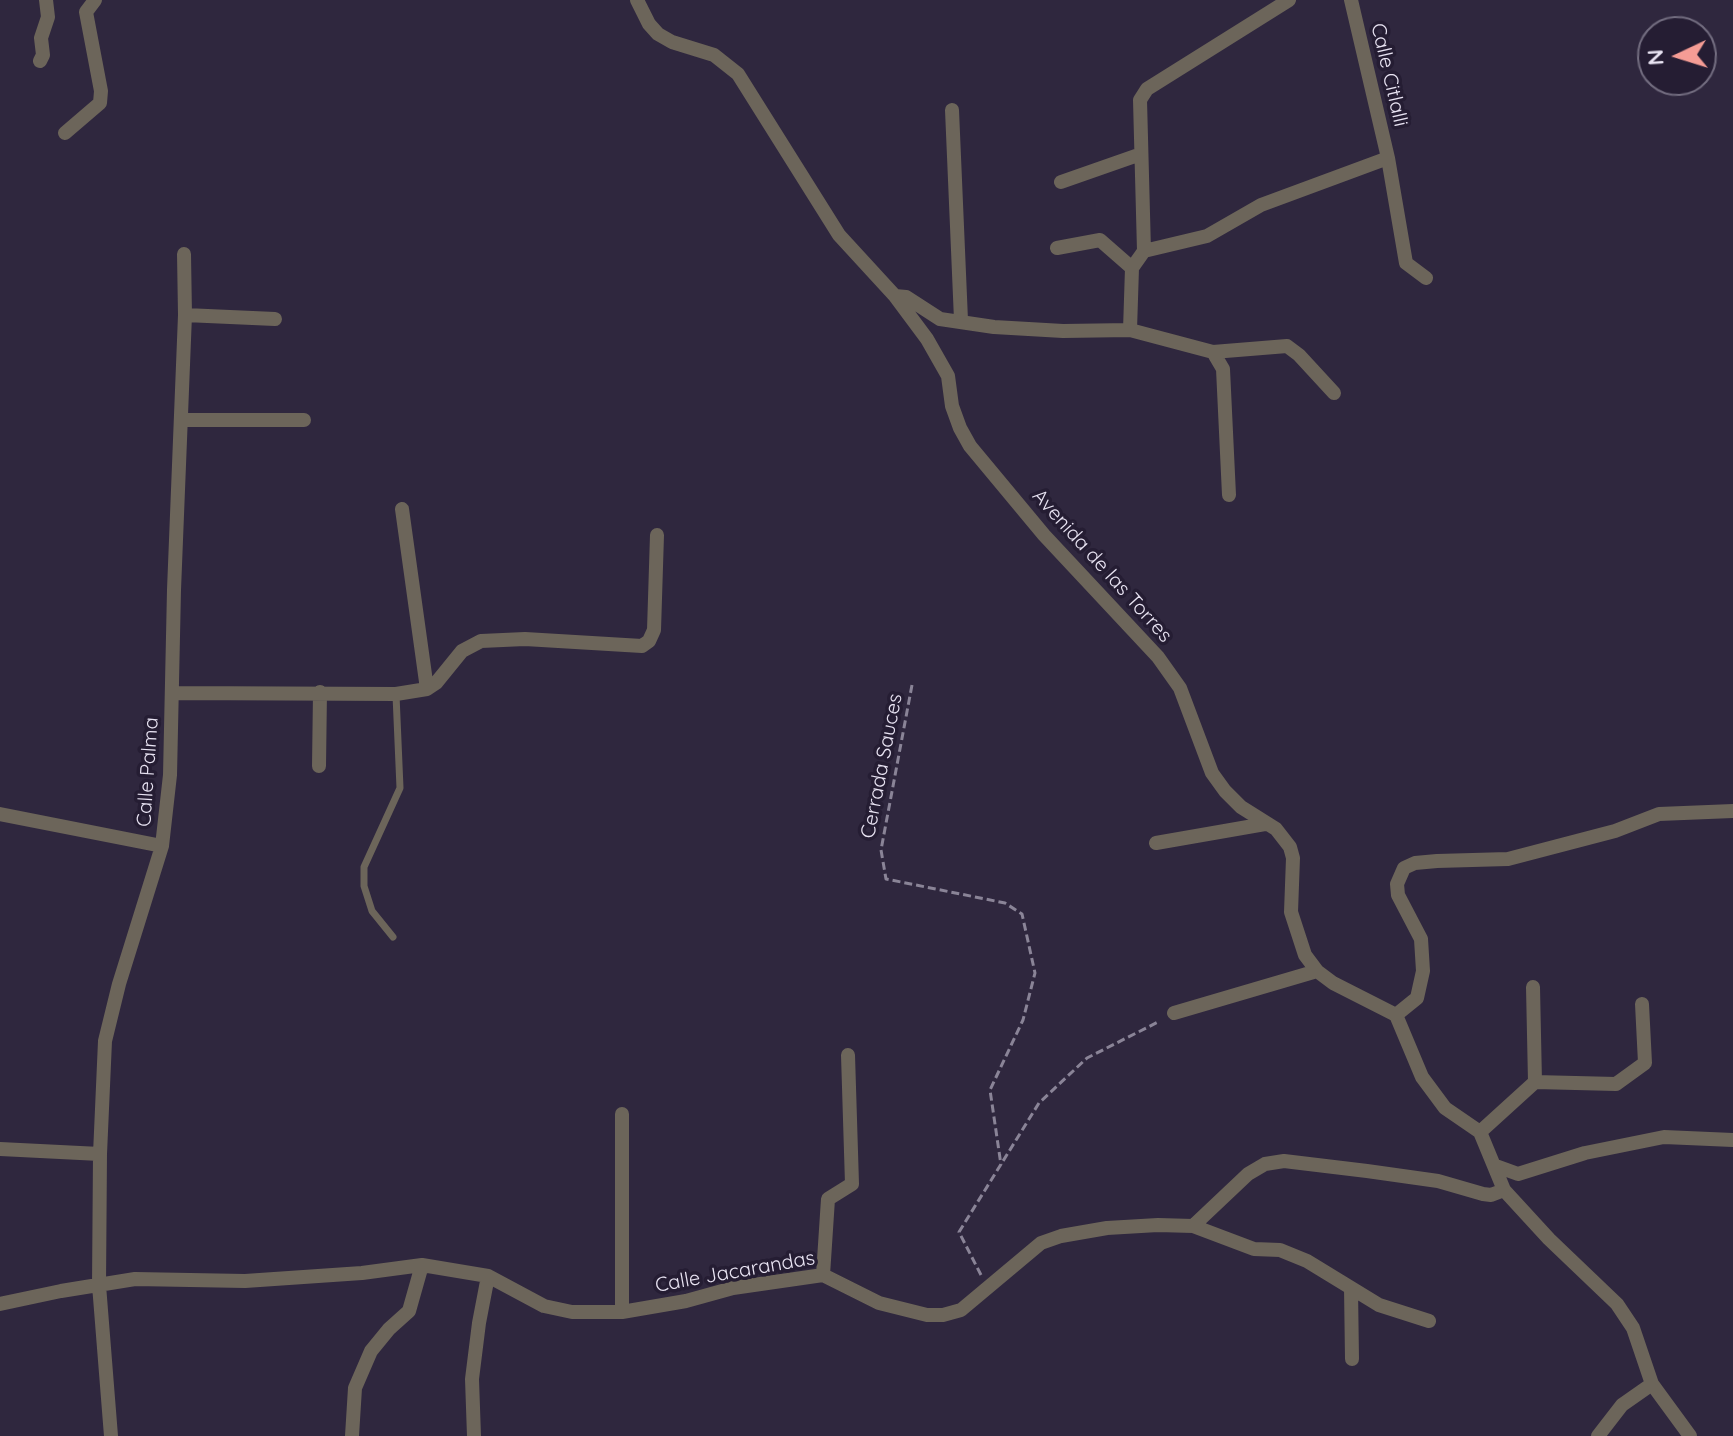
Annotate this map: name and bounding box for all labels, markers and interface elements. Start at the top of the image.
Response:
north arrow [1637,16,1717,96]
street label: Calle Citlalli [1365,21,1413,129]
text: N [1641,48,1670,67]
street label: Avenida de las Torres [1027,485,1177,647]
street label: Cerrada Sauces [856,692,908,840]
street label: Calle Palma [132,716,164,828]
street label: Calle Jacarandas [653,1246,817,1298]

